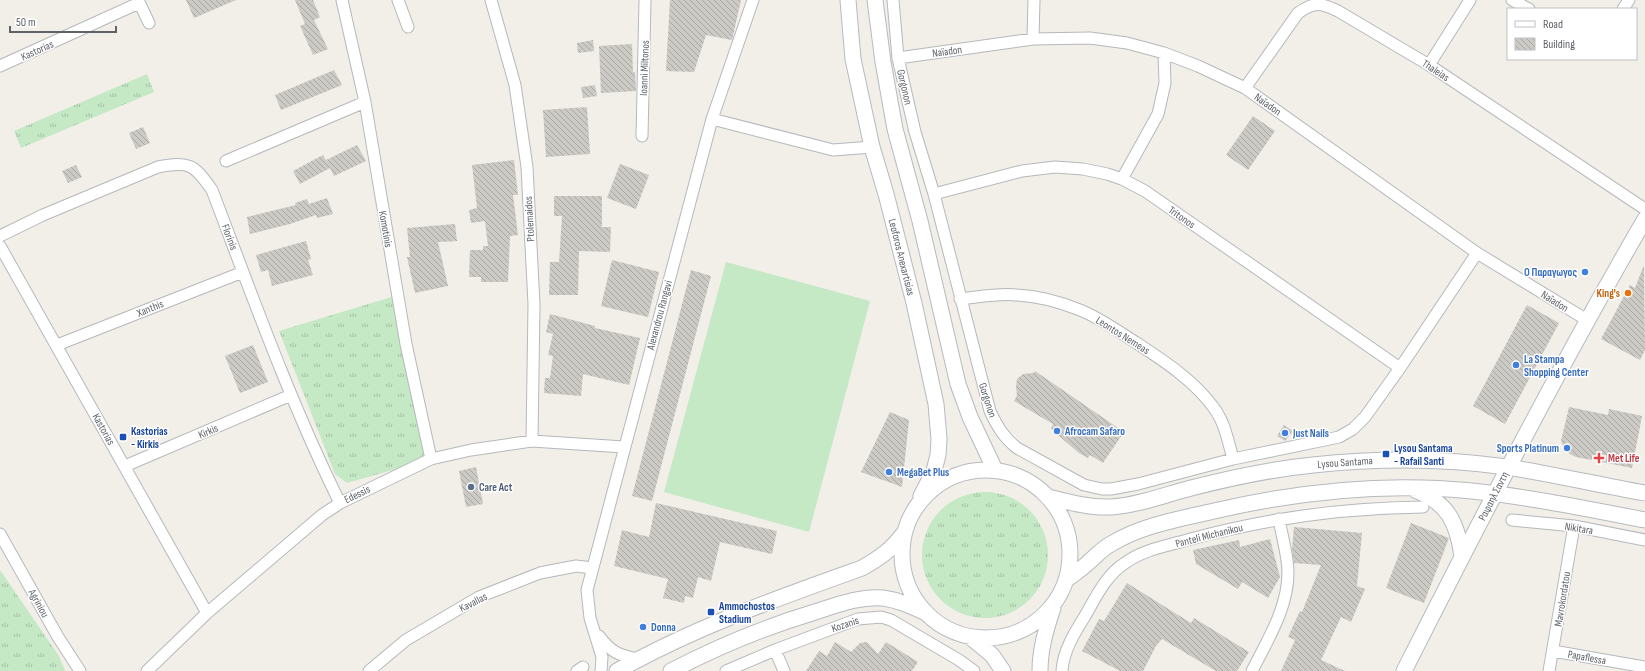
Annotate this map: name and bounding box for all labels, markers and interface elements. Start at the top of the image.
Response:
scale bar [10,8,116,34]
legend [1507,8,1637,60]
text: 50 m [16,15,36,30]
text: Road [1543,17,1563,32]
text: Building [1543,37,1575,52]
street label: Kastorias [19,38,56,63]
street label: Ioanni Miltonos [637,40,652,96]
street label: Naïadon [931,43,963,60]
street label: Thaleias [1420,57,1452,84]
street label: Gorgonon [894,68,915,106]
street label: Naïadon [1252,90,1284,118]
street label: Ptolemaidos [522,196,537,242]
street label: Tritonos [1166,204,1198,231]
street label: Komotinis [376,210,395,249]
street label: Leoforos Anexartisias [886,217,917,297]
street label: Florinis [219,222,240,252]
place label: Ο Παραγωγος [1524,266,1577,279]
marker: Ο Παραγωγος [1580,267,1590,277]
street label: Alexandrou Rangavi [644,279,675,352]
place label: King's [1597,287,1620,300]
street label: Naïadon [1539,288,1571,315]
marker: King's [1623,288,1633,298]
street label: Xanthis [134,297,165,320]
street label: Leontos Nemeas [1093,314,1152,357]
place label: La Stampa Shopping Center [1524,353,1589,379]
marker: La Stampa Shopping Center [1511,360,1521,370]
street label: Gorgonon [976,381,999,419]
street label: Kastorias [90,411,118,447]
street label: Kirkis [196,421,220,441]
place label: Kastorias - Kirkis [131,425,168,451]
place label: Afrocam Safaro [1064,425,1125,438]
marker: Afrocam Safaro [1052,426,1062,436]
place label: Just Nails [1292,427,1329,440]
marker: Just Nails [1280,428,1290,438]
marker: Kastorias - Kirkis [118,432,128,442]
place label: Lysou Santama - Rafail Santi [1394,442,1453,468]
place label: Sports Platinum [1497,442,1559,455]
marker: Sports Platinum [1562,443,1572,453]
marker: Lysou Santama - Rafail Santi [1381,449,1391,459]
marker: Met Life [1593,452,1605,464]
place label: Met Life [1608,452,1640,465]
street label: Lysou Santama [1317,454,1373,471]
place label: MegaBet Plus [897,466,949,479]
marker: MegaBet Plus [884,467,894,477]
street label: Ραφαηλ Σαντη [1476,469,1511,523]
place label: Care Act [479,481,513,494]
marker: Care Act [466,482,476,492]
street label: Edessis [342,483,372,506]
street label: Nikitara [1564,520,1594,537]
street label: Panteli Michanikou [1174,521,1245,550]
street label: Mavrokordatou [1552,570,1573,627]
street label: Agriniou [25,586,52,620]
street label: Kavallas [457,590,489,615]
place label: Ammochostos Stadium [718,600,775,626]
marker: Ammochostos Stadium [706,607,716,617]
street label: Kozanis [830,614,861,635]
place label: Donna [651,621,676,634]
marker: Donna [638,622,648,632]
street label: Papaflessa [1567,648,1607,667]

